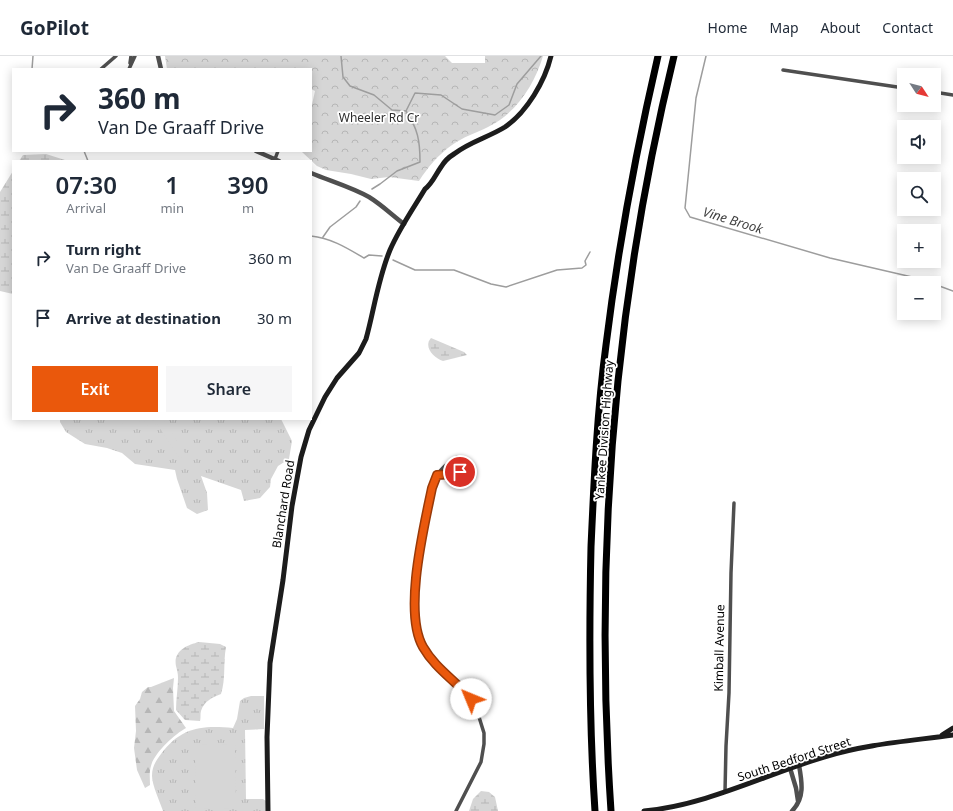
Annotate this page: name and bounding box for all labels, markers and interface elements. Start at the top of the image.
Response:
text: GoPilot [20,15,89,41]
text: Home [708,18,747,37]
text: Map [769,18,799,37]
text: About [821,18,860,37]
text: Contact [882,18,933,37]
north arrow [897,68,941,112]
map controls [897,68,941,320]
text: 360 m [98,79,181,117]
icon: right [32,84,84,136]
park label: Wheeler Rd Cr [339,109,419,126]
text: Van De Graaff Drive [98,115,264,139]
button: sound [897,120,941,164]
text: 07:30 [55,168,117,201]
text: 1 [165,168,179,201]
text: 390 [227,168,269,201]
button: search [897,172,941,216]
text: Arrival [66,199,106,217]
text: min [160,199,184,217]
text: m [242,199,254,217]
water label: Vine Brook [701,202,766,238]
button: + [897,224,941,268]
text: Turn right [66,239,141,259]
icon: right [32,247,54,269]
text: 360 m [248,248,292,268]
text: Van De Graaff Drive [66,259,186,277]
button: − [897,276,941,320]
icon: arrive [32,307,54,329]
text: Arrive at destination [66,308,221,328]
text: 30 m [257,308,292,328]
street label: Yankee Division Highway [591,359,617,501]
button: Exit [32,366,158,412]
button: Share [166,366,292,412]
pin [443,455,477,489]
street label: Blanchard Road [268,459,298,549]
icon: arrive [449,461,471,483]
street label: Kimball Avenue [710,604,728,692]
position arrow [450,678,492,720]
street label: South Bedford Street [735,732,853,785]

